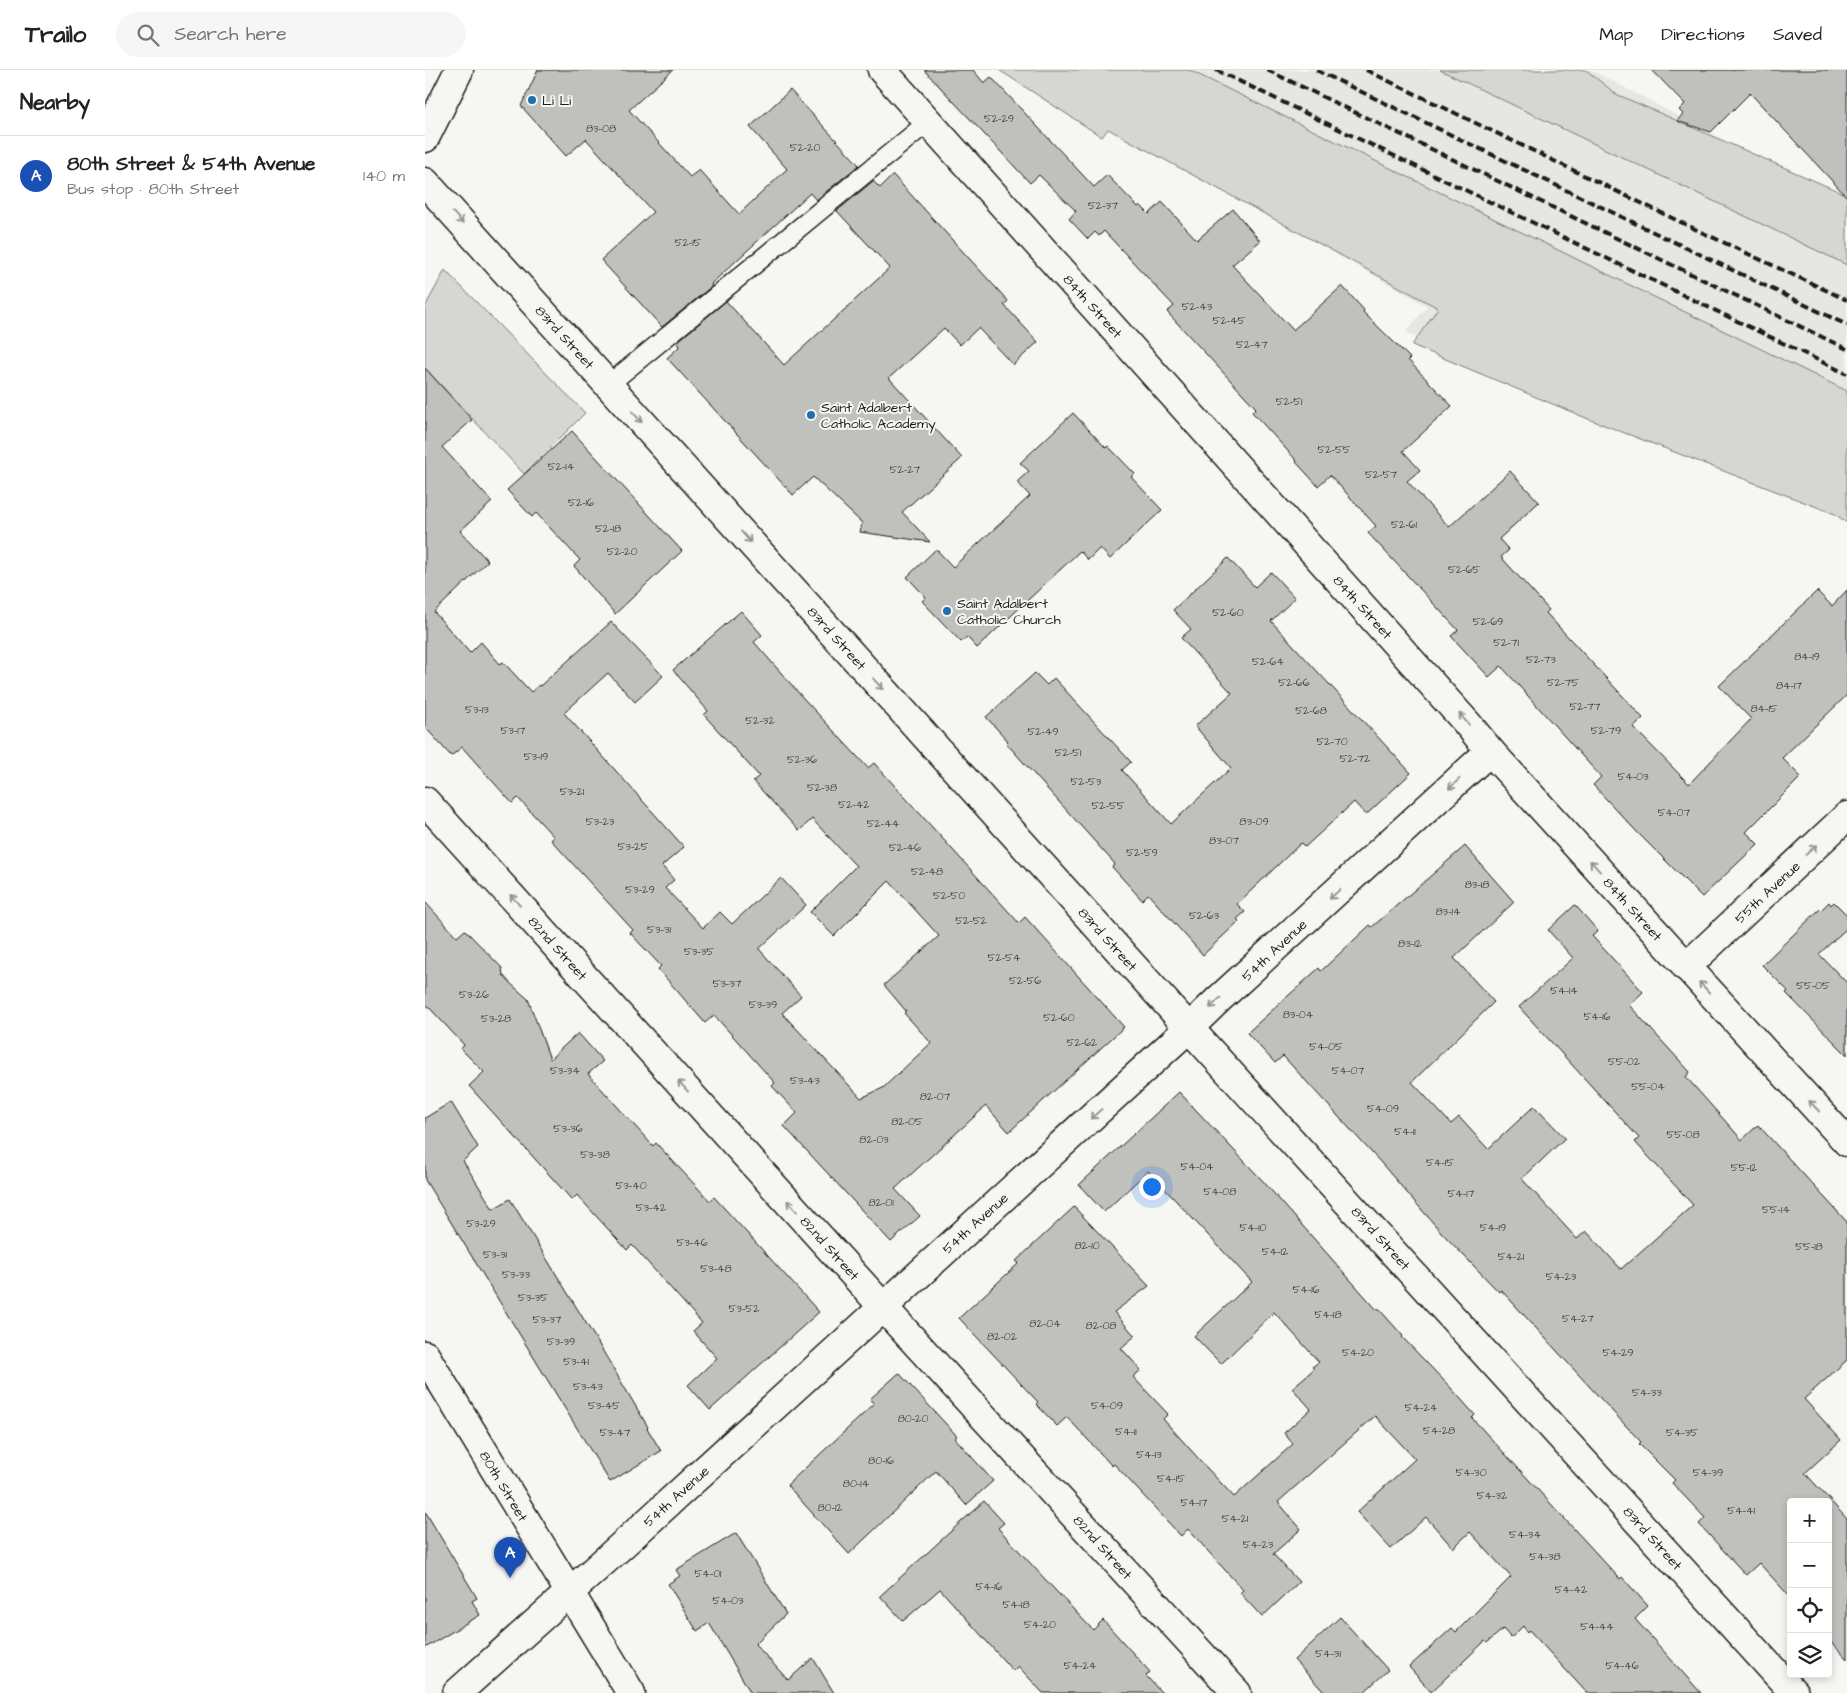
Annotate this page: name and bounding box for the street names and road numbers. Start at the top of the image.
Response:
street label: 84th Street [1058,270,1127,343]
street label: 83rd Street [530,301,599,374]
street label: 84th Street [1328,571,1397,644]
street label: 83rd Street [802,602,871,675]
street label: 55th Avenue [1730,857,1805,929]
street label: 84th Street [1598,873,1667,946]
street label: 83rd Street [1073,903,1142,976]
street label: 82nd Street [523,912,592,985]
street label: 54th Avenue [1237,915,1312,986]
street label: 54th Avenue [938,1188,1014,1259]
street label: 83rd Street [1346,1202,1415,1275]
street label: 82nd Street [795,1212,864,1285]
street label: 80th Street [474,1447,532,1526]
street label: 54th Avenue [639,1461,715,1532]
street label: 83rd Street [1618,1502,1687,1575]
street label: 82nd Street [1068,1511,1137,1584]

